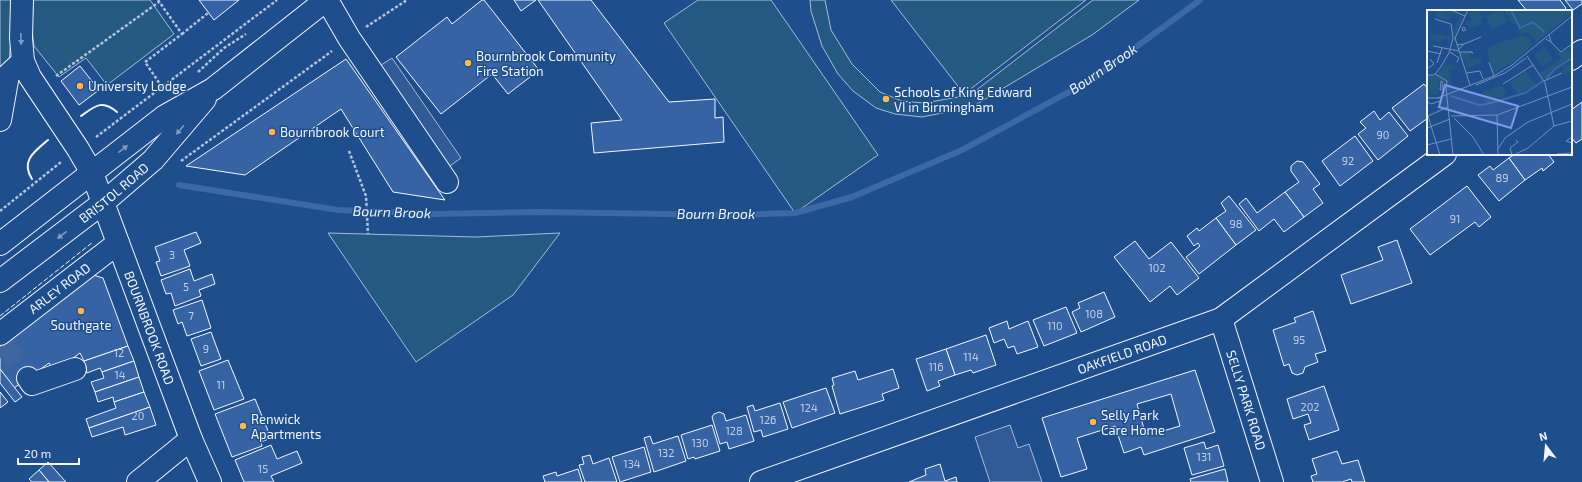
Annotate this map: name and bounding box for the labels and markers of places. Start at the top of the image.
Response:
place label: Bournbrook Community Fire Station [476,48,616,79]
marker: Bournbrook Community Fire Station [463,58,473,68]
place label: University Lodge [88,78,186,94]
marker: University Lodge [75,81,85,91]
place label: Schools of King Edward VI in Birmingham [894,84,1032,115]
marker: Schools of King Edward VI in Birmingham [881,94,891,104]
place label: Bournbrook Court [280,124,385,140]
marker: Bournbrook Court [267,127,277,137]
marker: Southgate [76,306,86,316]
place label: Southgate [51,317,111,333]
place label: Selly Park Care Home [1101,407,1165,438]
place label: Renwick Apartments [251,411,321,442]
marker: Selly Park Care Home [1088,417,1098,427]
marker: Renwick Apartments [238,421,248,431]

